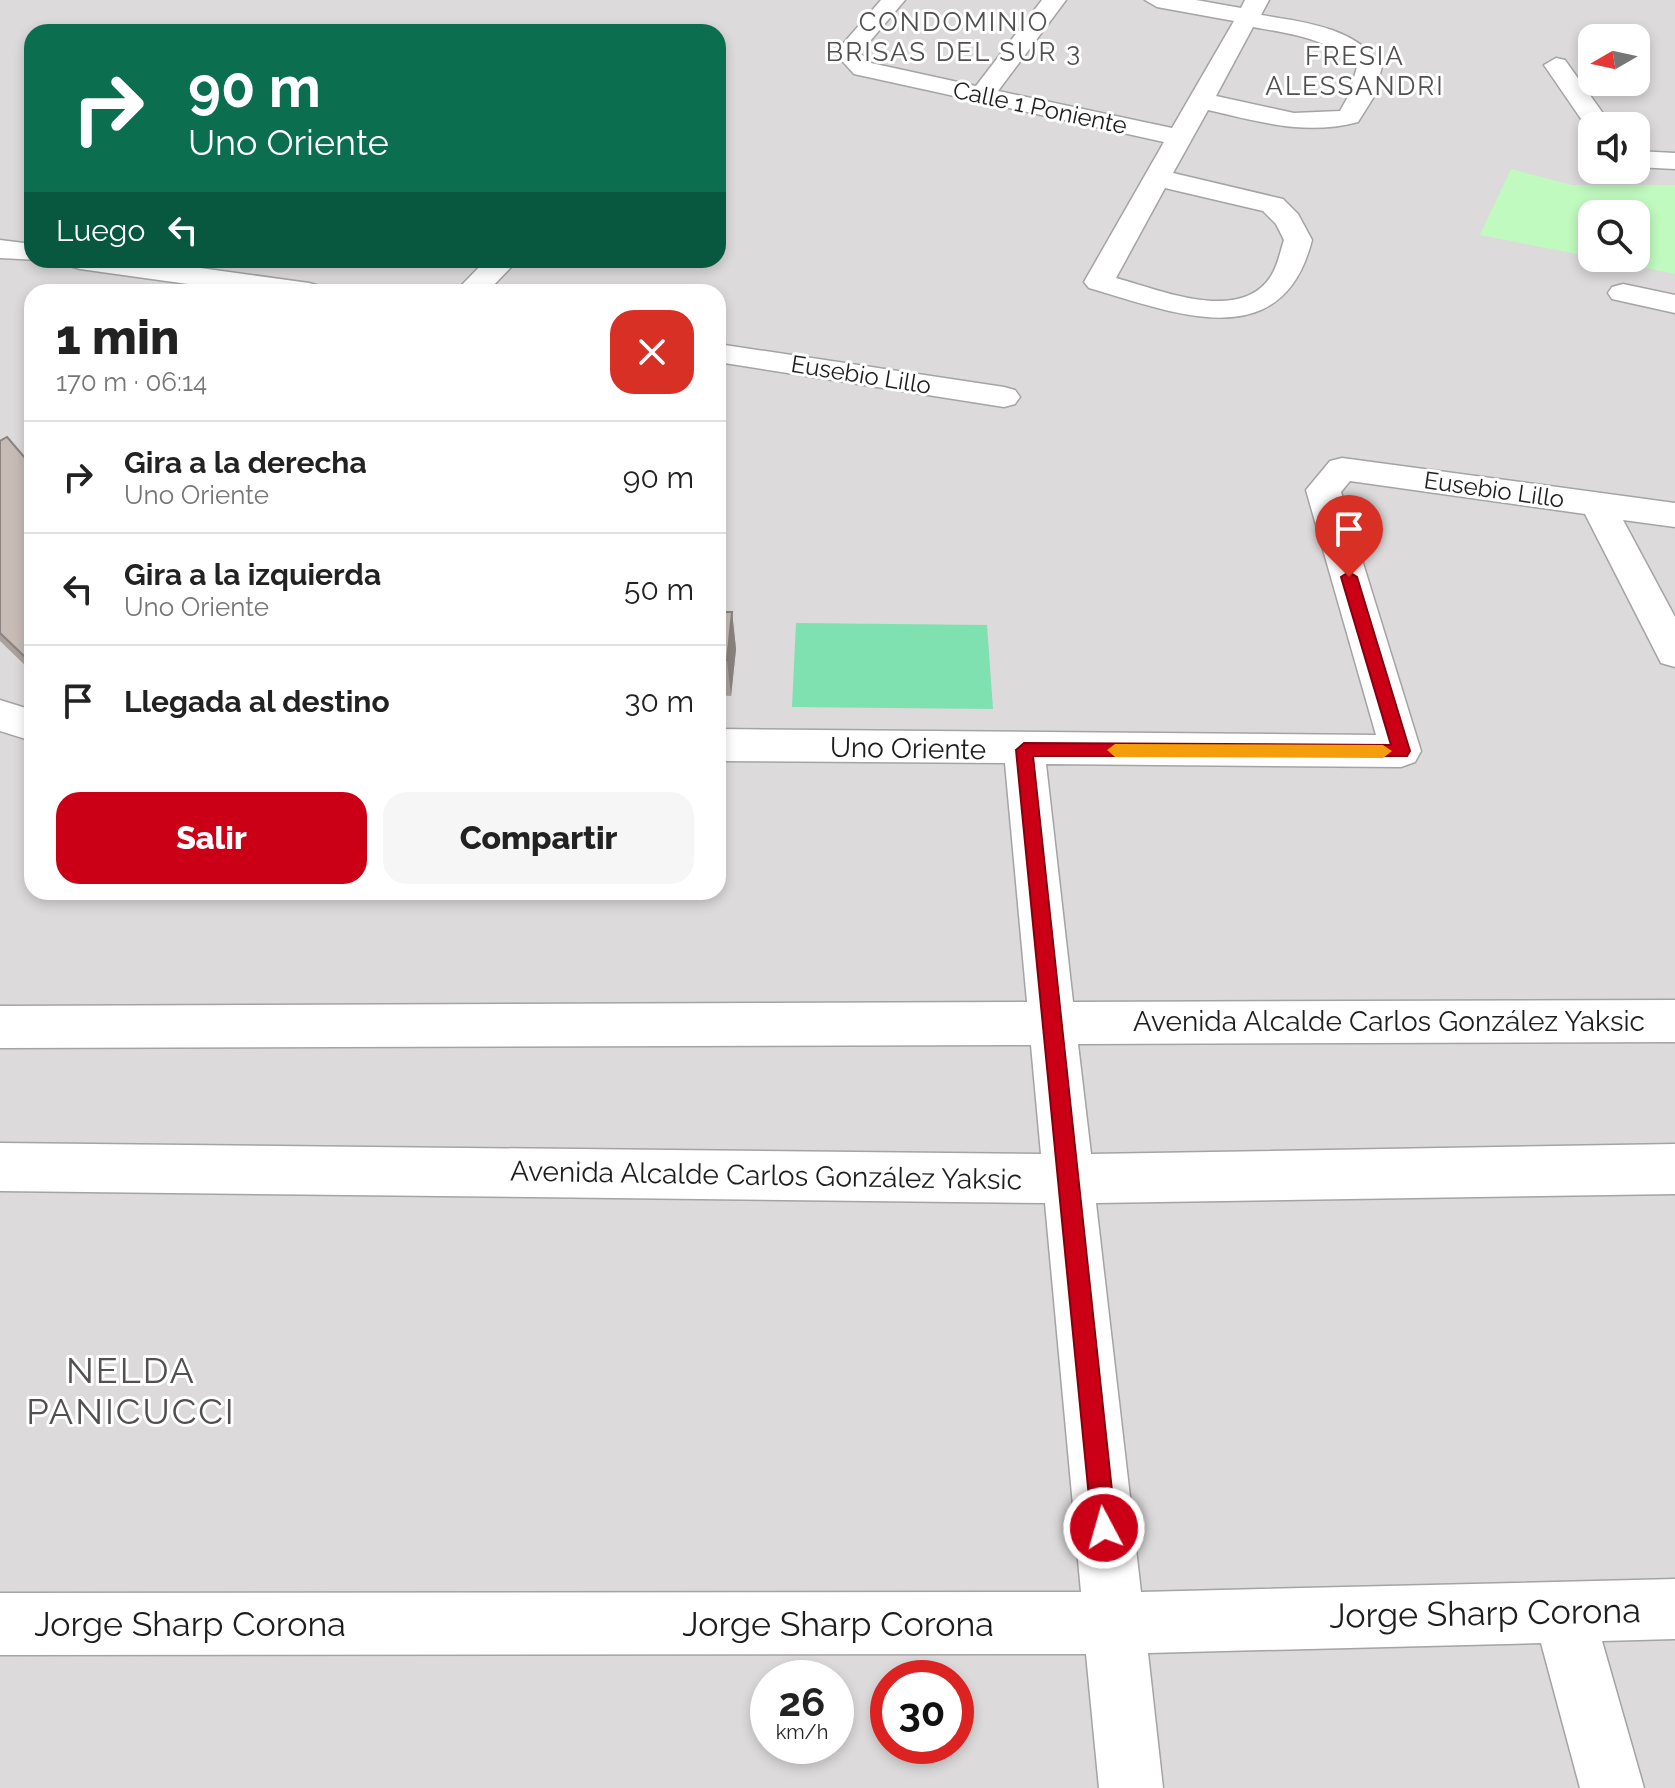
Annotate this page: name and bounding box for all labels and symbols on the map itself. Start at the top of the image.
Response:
district label: CONDOMINIO BRISAS DEL SUR 3 [826,7,1082,67]
north arrow [1578,24,1650,96]
district label: FRESIA ALESSANDRI [1265,41,1445,101]
street label: Calle 1 Poniente [950,75,1130,140]
street label: Eusebio Lillo [789,349,933,400]
street label: Eusebio Lillo [1422,465,1566,514]
pin [1315,495,1383,577]
street label: Uno Oriente [830,731,986,766]
street label: Avenida Alcalde Carlos González Yaksic [1133,1005,1645,1038]
street label: Avenida Alcalde Carlos González Yaksic [510,1155,1022,1196]
district label: NELDA PANICUCCI [26,1349,236,1432]
position arrow [1062,1486,1146,1570]
street label: Jorge Sharp Corona [1329,1590,1641,1636]
street label: Jorge Sharp Corona [34,1604,346,1644]
street label: Jorge Sharp Corona [682,1604,994,1644]
speed limit sign: 30 [870,1660,974,1764]

